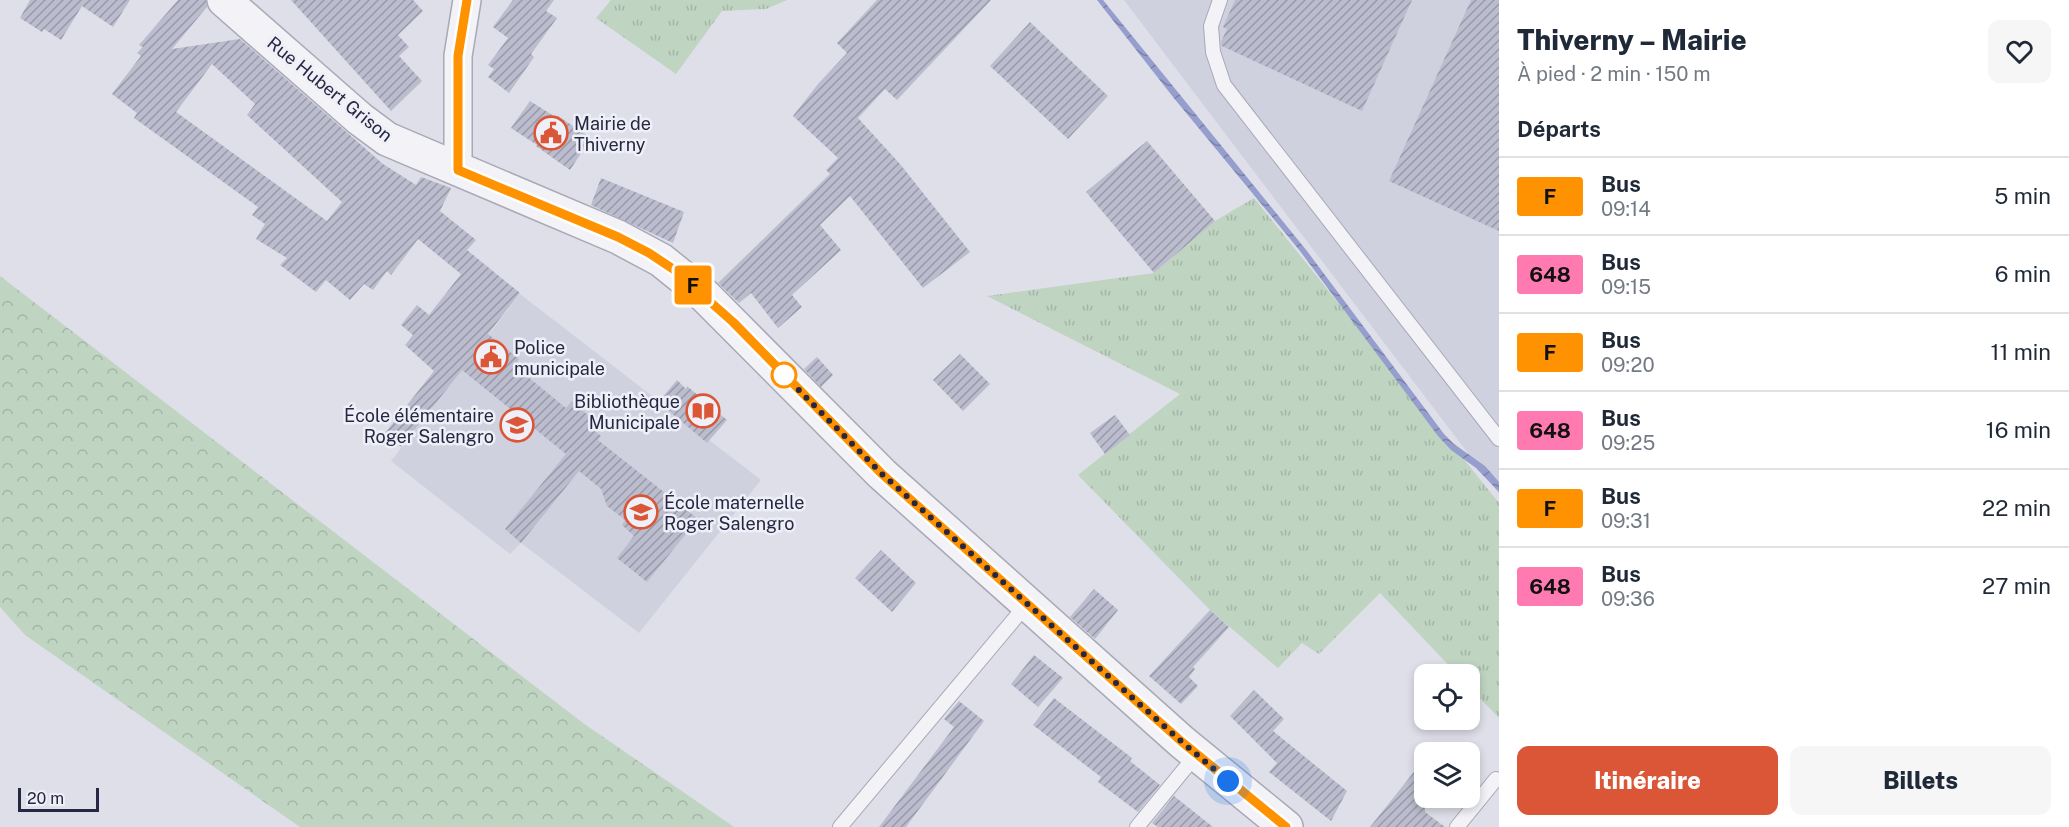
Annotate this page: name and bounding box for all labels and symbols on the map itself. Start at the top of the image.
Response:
street label: Rue Hubert Grison [263,32,397,146]
place label: Mairie de Thiverny [574,113,651,155]
public building icon: Mairie de Thiverny [533,115,569,151]
line badge: F [674,266,712,304]
place label: Police municipale [514,337,605,379]
public building icon: Police municipale [473,339,509,375]
unlabelled marker [771,362,797,388]
place label: Bibliothèque Municipale [574,391,680,433]
library icon: Bibliothèque Municipale [685,393,721,429]
place label: École élémentaire Roger Salengro [344,404,494,447]
school or university icon: École élémentaire Roger Salengro [499,407,535,443]
place label: École maternelle Roger Salengro [664,491,804,534]
school or university icon: École maternelle Roger Salengro [623,494,659,530]
your location [1213,766,1243,796]
scale bar [18,785,99,812]

